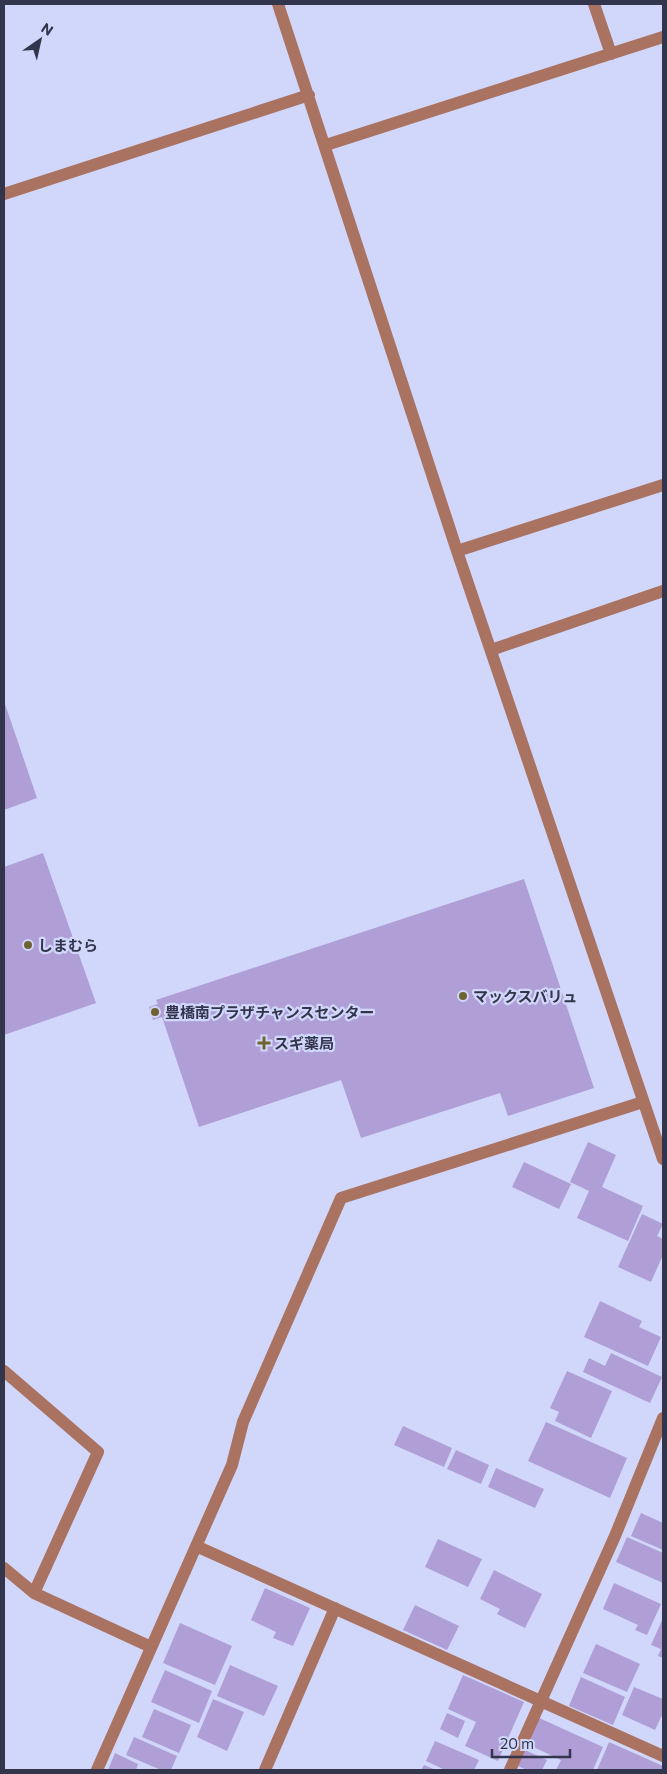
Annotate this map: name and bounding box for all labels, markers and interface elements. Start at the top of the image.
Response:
north arrow [15,15,65,65]
text: N [38,19,57,39]
place label: しまむら [38,936,98,954]
marker: しまむら [22,939,34,951]
place label: マックスバリュ [473,987,578,1005]
marker: マックスバリュ [457,990,469,1002]
place label: 豊橋南プラザチャンスセンター [165,1003,375,1021]
marker: 豊橋南プラザチャンスセンター [149,1006,161,1018]
place label: スギ薬局 [274,1034,334,1052]
marker: スギ薬局 [258,1037,270,1049]
scale bar [492,1726,570,1758]
text: 20 m [500,1734,534,1752]

